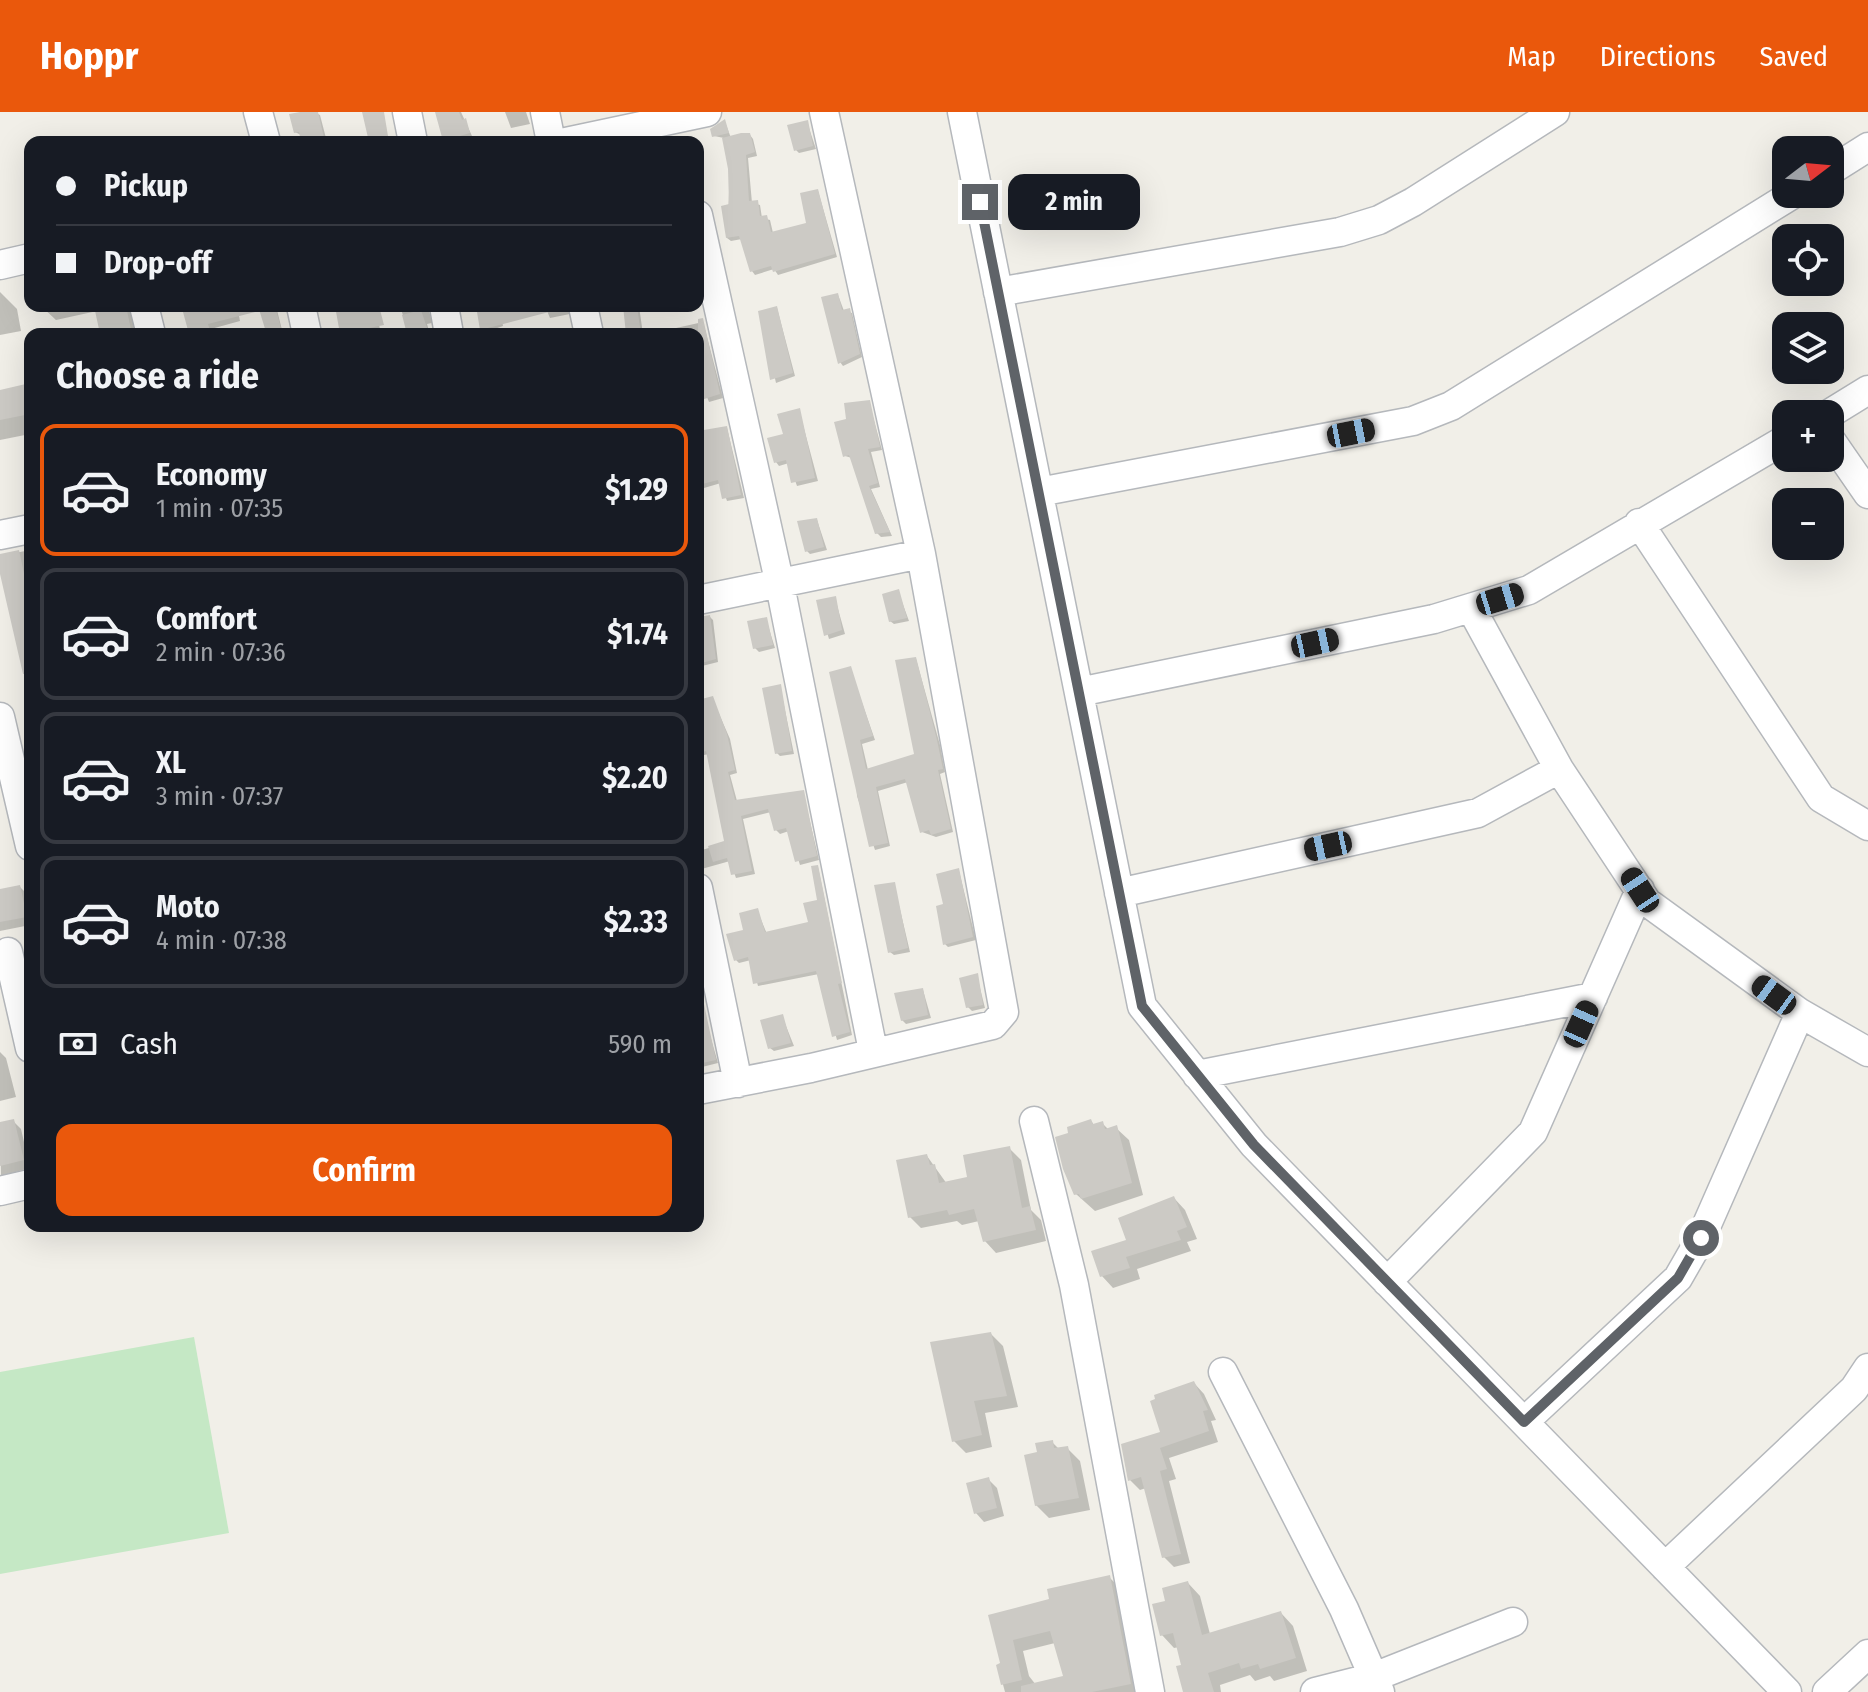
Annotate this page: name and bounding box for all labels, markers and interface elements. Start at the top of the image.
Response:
text: Hoppr [40,33,138,79]
text: Map [1507,40,1556,73]
text: Directions [1600,40,1716,73]
text: Saved [1760,40,1828,73]
north arrow [1772,136,1844,208]
map controls [1772,136,1844,560]
text: Pickup [104,168,188,204]
callout: 2 min [1008,174,1140,230]
route end [962,184,998,220]
text: 2 min [1045,186,1103,217]
button: locate [1772,224,1844,296]
text: Drop-off [104,245,211,281]
button: layers [1772,312,1844,384]
text: Choose a ride [56,354,259,398]
button: + [1772,400,1844,472]
car [1325,417,1377,449]
icon: car [60,454,132,526]
text: Economy [156,457,267,493]
text: $1.29 [605,472,668,508]
button: − [1772,488,1844,560]
text: 1 min · 07:35 [156,493,283,524]
car [1474,581,1526,617]
icon: car [60,598,132,670]
text: Comfort [156,601,257,637]
text: $1.74 [607,616,668,652]
car [1289,626,1341,660]
text: 2 min · 07:36 [156,637,286,668]
icon: car [60,742,132,814]
text: XL [156,745,186,781]
text: $2.20 [602,760,668,796]
text: 3 min · 07:37 [156,781,283,812]
car [1302,829,1354,863]
car [1617,863,1663,917]
icon: car [60,886,132,958]
text: Moto [156,889,220,925]
text: $2.33 [604,904,668,940]
text: 4 min · 07:38 [156,925,287,956]
car [1748,971,1800,1019]
car [1560,997,1602,1051]
icon: cash [56,1022,100,1066]
text: Cash [120,1026,178,1062]
text: 590 m [608,1029,672,1060]
button: Confirm [56,1124,672,1216]
route start [1683,1220,1719,1256]

